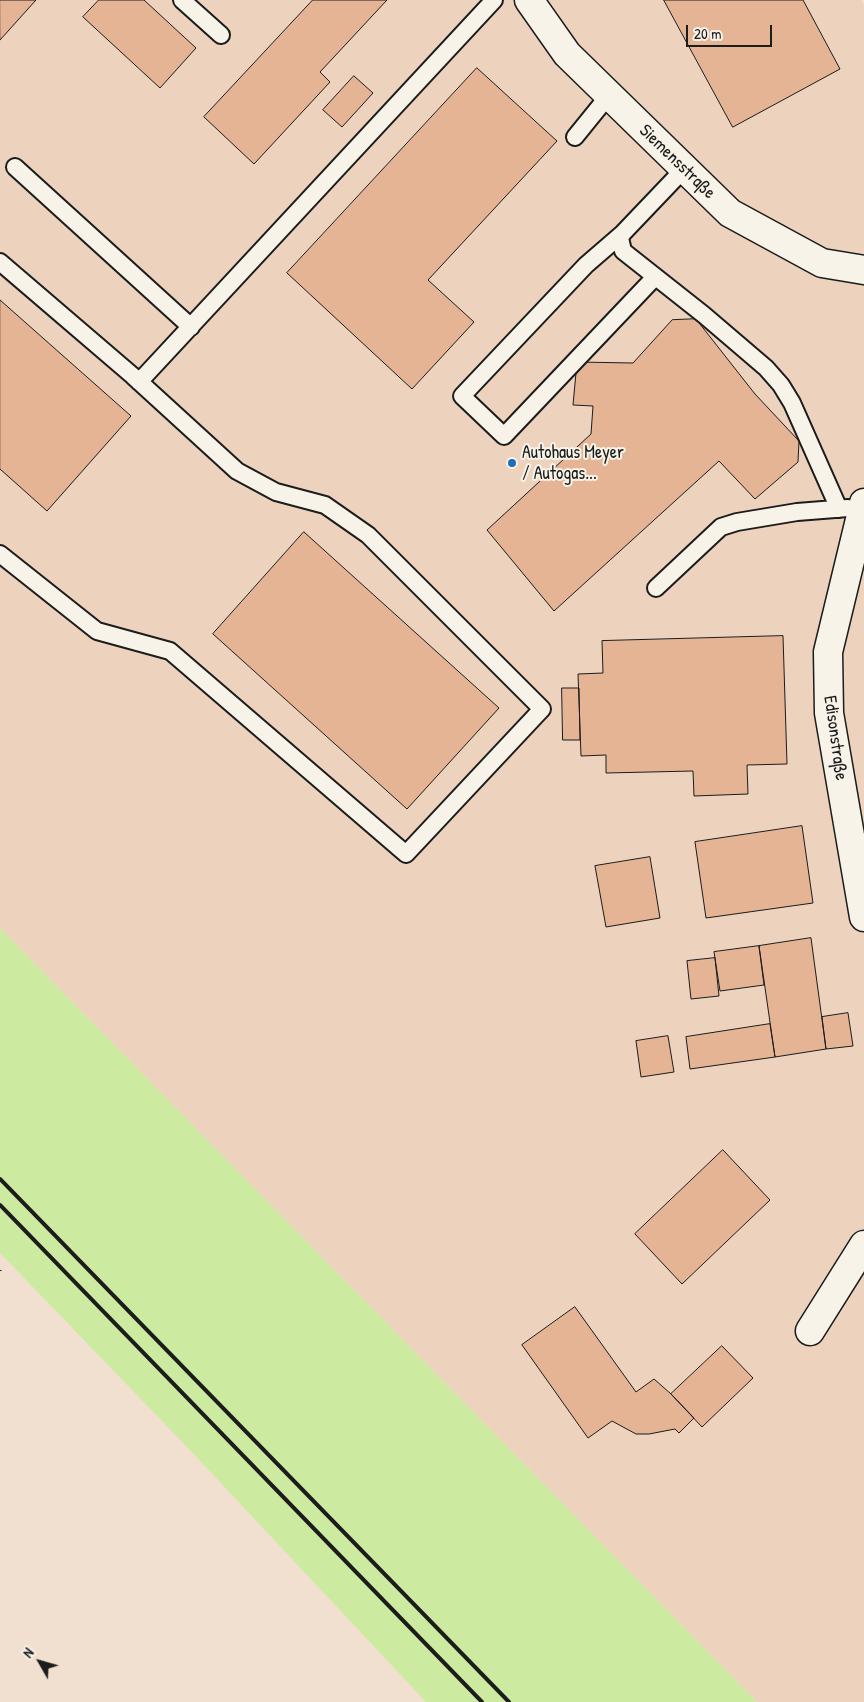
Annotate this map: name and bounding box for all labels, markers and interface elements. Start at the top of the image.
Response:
scale bar [689,15,775,47]
text: 20 m [694,23,721,44]
street label: Siemensstraße [634,120,720,204]
place label: Autohaus Meyer / Autogas... [522,442,624,484]
marker: Autohaus Meyer / Autogas... [506,457,518,469]
street label: Edisonstraße [818,694,852,782]
north arrow [15,1637,65,1687]
text: N [18,1644,38,1661]

